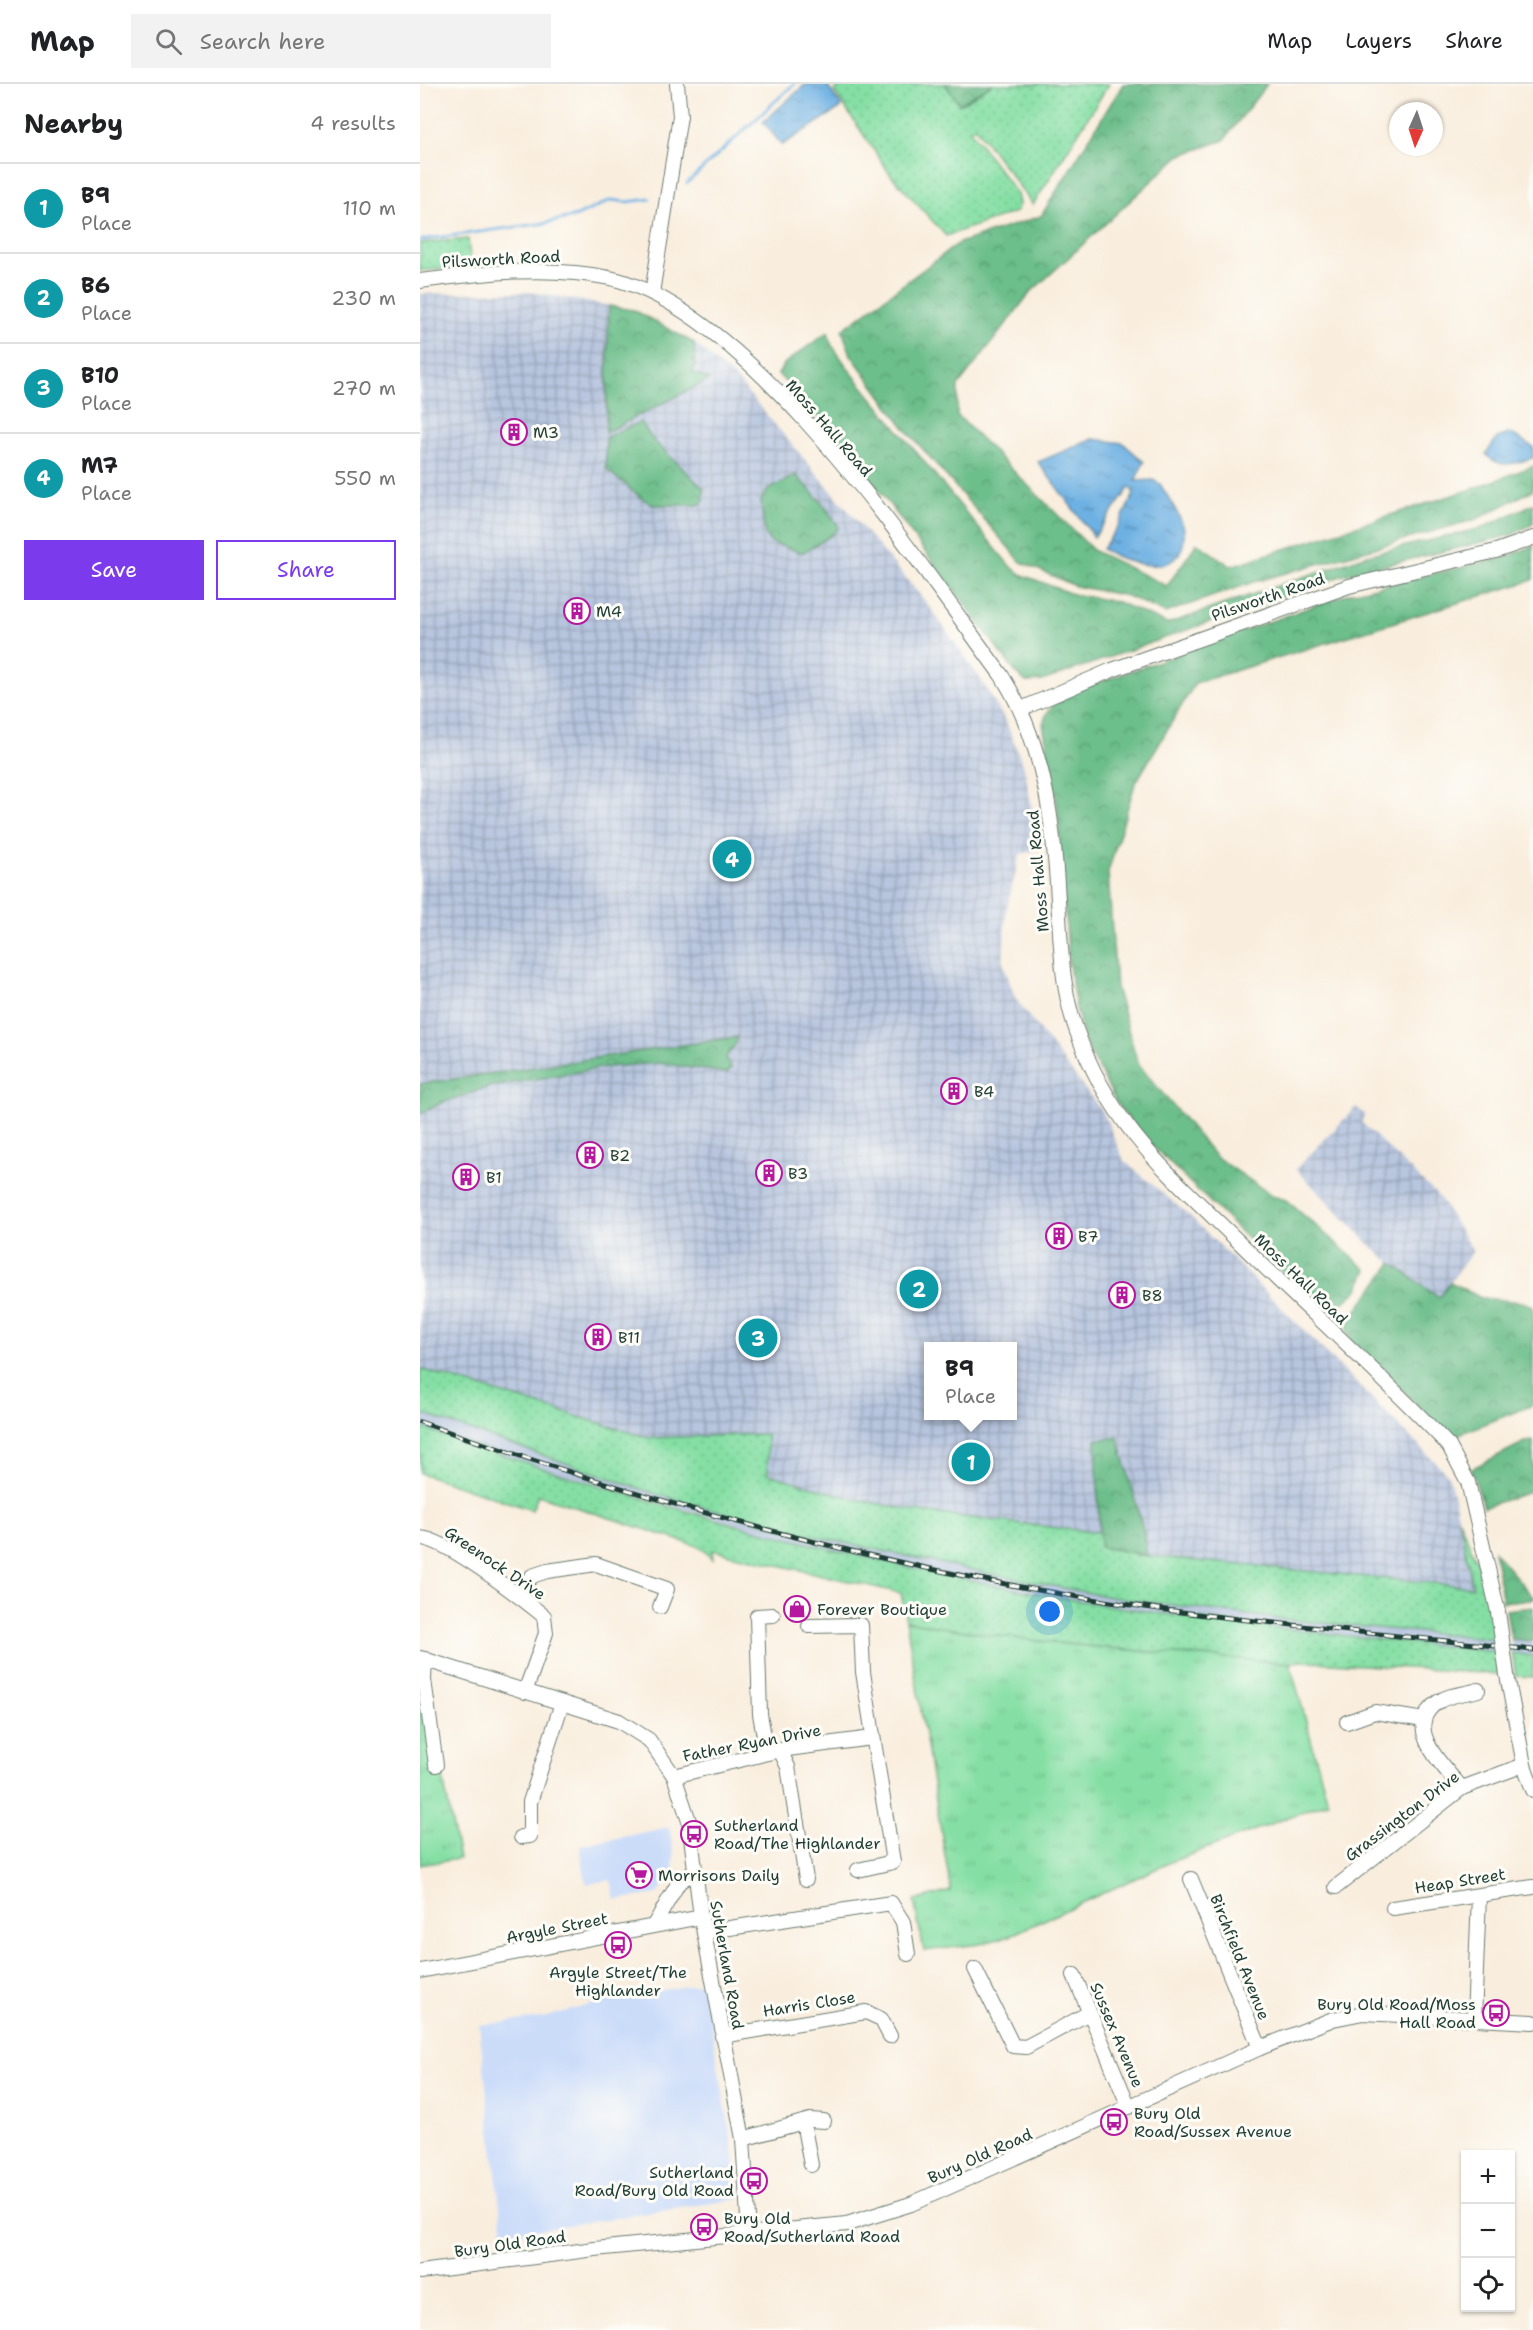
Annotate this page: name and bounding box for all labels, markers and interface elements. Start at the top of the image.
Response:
search box [131,14,551,68]
text: Map [30,22,95,60]
icon: search [152,25,185,58]
text: Search here [200,27,325,56]
text: Map [1267,27,1312,55]
text: Layers [1345,27,1412,55]
text: Share [1445,27,1503,55]
north arrow [1389,102,1443,156]
text: Nearby [24,106,123,141]
text: 4 results [310,110,396,136]
text: B9 [81,181,110,210]
text: 1 [39,195,48,221]
text: 110 m [342,195,396,221]
text: Place [81,210,132,236]
street label: Pilsworth Road [441,245,561,273]
text: B6 [81,271,110,300]
text: 2 [37,285,51,311]
text: 230 m [331,285,396,311]
text: Place [81,300,132,326]
text: B10 [81,361,119,390]
text: 3 [37,375,51,401]
text: 270 m [332,375,396,401]
street label: Moss Hall Road [781,375,877,481]
text: Place [81,390,132,416]
building icon: M3 [499,417,529,447]
place label: M3 [533,422,559,443]
text: M7 [81,451,118,480]
text: 4 [37,465,51,491]
text: 550 m [334,465,396,491]
text: Place [81,480,132,506]
button: Save [24,540,204,600]
button: Share [216,540,396,600]
street label: Pilsworth Road [1208,568,1328,626]
building icon: M4 [562,596,592,626]
place label: M4 [596,601,622,622]
street label: Moss Hall Road [1022,809,1054,933]
pin: 4 [712,836,752,882]
building icon: B4 [939,1076,969,1106]
place label: B4 [974,1081,994,1102]
building icon: B2 [575,1140,605,1170]
place label: B2 [610,1145,630,1166]
building icon: B3 [754,1158,784,1188]
building icon: B1 [451,1162,481,1192]
place label: B3 [788,1163,808,1184]
place label: B1 [486,1167,502,1188]
building icon: B7 [1044,1221,1074,1251]
place label: B7 [1078,1226,1099,1247]
street label: Moss Hall Road [1250,1229,1352,1329]
pin: 2 [900,1266,938,1312]
building icon: B8 [1107,1280,1137,1310]
place label: B8 [1142,1285,1163,1306]
pin: 3 [738,1316,778,1360]
building icon: B11 [583,1322,613,1352]
place label: B11 [618,1327,640,1348]
popup [924,1342,1017,1420]
text: B9 [945,1354,974,1383]
text: Place [945,1383,996,1409]
pin: 1 [952,1440,990,1484]
street label: Greenock Drive [440,1521,550,1605]
shop icon: Forever Boutique [782,1594,812,1624]
your location [1035,1597,1064,1626]
place label: Forever Boutique [817,1599,947,1620]
street label: Father Ryan Drive [681,1719,823,1767]
street label: Grassington Drive [1341,1766,1463,1866]
place label: Sutherland Road/The Highlander [714,1815,881,1854]
bus stop icon: Sutherland Road/The Highlander [679,1819,709,1849]
supermarket icon: Morrisons Daily [624,1860,654,1890]
street label: Heap Street [1413,1863,1507,1899]
place label: Morrisons Daily [658,1865,780,1886]
street label: Birchfield Avenue [1205,1891,1275,2023]
street label: Sutherland Road [705,1899,749,2031]
street label: Argyle Street [504,1908,610,1948]
bus stop icon: Argyle Street/The Highlander [603,1930,633,1960]
place label: Argyle Street/The Highlander [549,1962,687,2001]
street label: Sussex Avenue [1085,1979,1149,2091]
street label: Harris Close [761,1986,857,2022]
place label: Bury Old Road/Moss Hall Road [1317,1994,1476,2033]
bus stop icon: Bury Old Road/Moss Hall Road [1481,1998,1511,2028]
place label: Bury Old Road/Sussex Avenue [1134,2103,1292,2142]
bus stop icon: Bury Old Road/Sussex Avenue [1099,2107,1129,2137]
street label: Bury Old Road [924,2124,1036,2188]
map controls [1461,2150,1515,2312]
button: + [1461,2150,1515,2204]
place label: Sutherland Road/Bury Old Road [575,2162,734,2201]
bus stop icon: Sutherland Road/Bury Old Road [739,2166,769,2196]
button: − [1461,2204,1515,2258]
place label: Bury Old Road/Sutherland Road [724,2208,900,2247]
bus stop icon: Bury Old Road/Sutherland Road [689,2212,719,2242]
street label: Bury Old Road [453,2226,567,2262]
button: locate [1461,2258,1515,2312]

